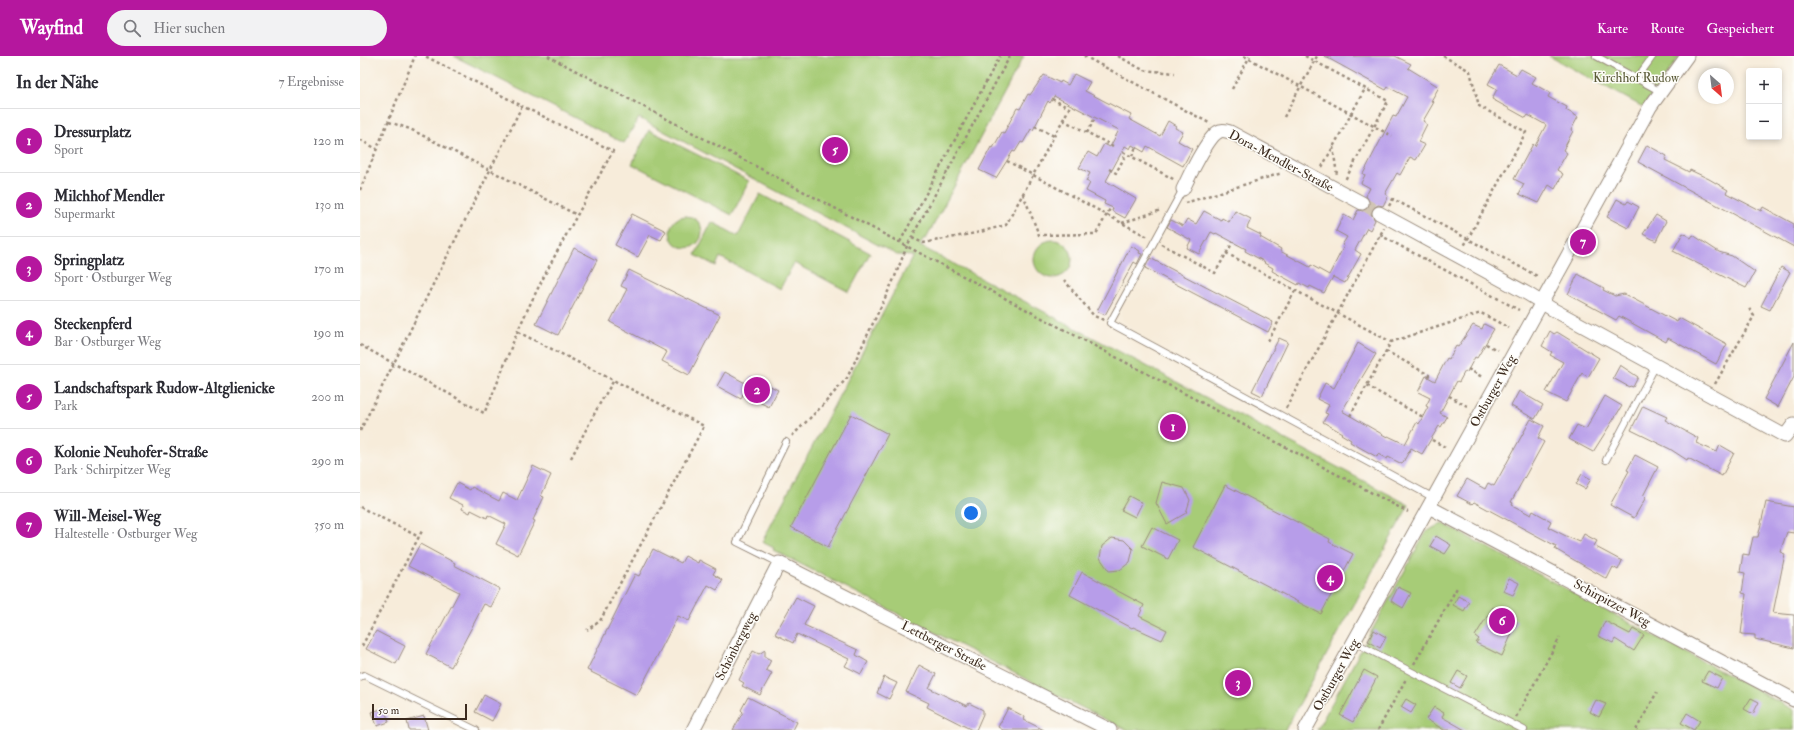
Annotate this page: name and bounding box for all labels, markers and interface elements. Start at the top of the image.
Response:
search box [107,10,387,46]
text: Wayfind [20,16,83,40]
icon: search [121,17,143,39]
text: Hier suchen [153,19,225,38]
text: Karte [1597,20,1628,37]
text: Route [1650,20,1684,37]
text: Gespeichert [1706,20,1774,37]
north arrow [1698,68,1734,104]
map controls [1746,68,1782,140]
button: + [1746,68,1782,104]
park label: Kirchhof Rudow [1593,70,1680,86]
text: In der Nähe [16,72,98,93]
text: 7 Ergebnisse [278,74,344,90]
button: − [1746,104,1782,140]
text: Dressurplatz [54,123,131,142]
street label: Dora-Mendler-Straße [1226,127,1337,196]
text: 1 [27,133,31,149]
text: 120 m [313,133,344,149]
pin: 5 [822,135,848,165]
text: Sport [54,142,83,158]
text: Milchhof Mendler [54,187,165,206]
text: 2 [26,197,32,213]
text: 130 m [315,197,344,213]
text: Supermarkt [54,206,115,222]
pin: 7 [1570,227,1596,257]
text: Springplatz [54,251,124,270]
text: 3 [27,261,32,277]
text: 170 m [314,261,344,277]
text: Sport · Ostburger Weg [54,270,172,286]
text: Steckenpferd [54,315,132,334]
text: 4 [25,325,33,341]
text: 190 m [313,325,344,341]
text: Bar · Ostburger Weg [54,334,161,350]
street label: Ostburger Weg [1467,351,1520,430]
pin: 2 [744,375,770,405]
text: Landschaftspark Rudow-Altglienicke [54,379,275,398]
text: 5 [26,389,32,405]
text: 200 m [311,389,344,405]
text: Park [54,398,78,414]
pin: 1 [1160,412,1186,442]
text: Kolonie Neuhofer-Straße [54,443,208,462]
text: 6 [26,453,32,469]
text: 290 m [311,453,344,469]
text: Park · Schirpitzer Weg [54,462,171,478]
your location [961,503,981,523]
text: Will-Meisel-Weg [54,507,161,526]
text: 7 [26,517,32,533]
text: 350 m [314,517,344,533]
text: Haltestelle · Ostburger Weg [54,526,197,542]
pin: 4 [1317,563,1343,593]
street label: Schirpitzer Weg [1570,576,1654,631]
pin: 6 [1489,606,1515,636]
street label: Schönbergweg [712,608,760,683]
street label: Lettberger Straße [899,618,990,675]
street label: Ostburger Weg [1310,635,1363,714]
pin: 3 [1225,668,1251,698]
scale bar [372,702,467,721]
text: 50 m [378,704,399,717]

